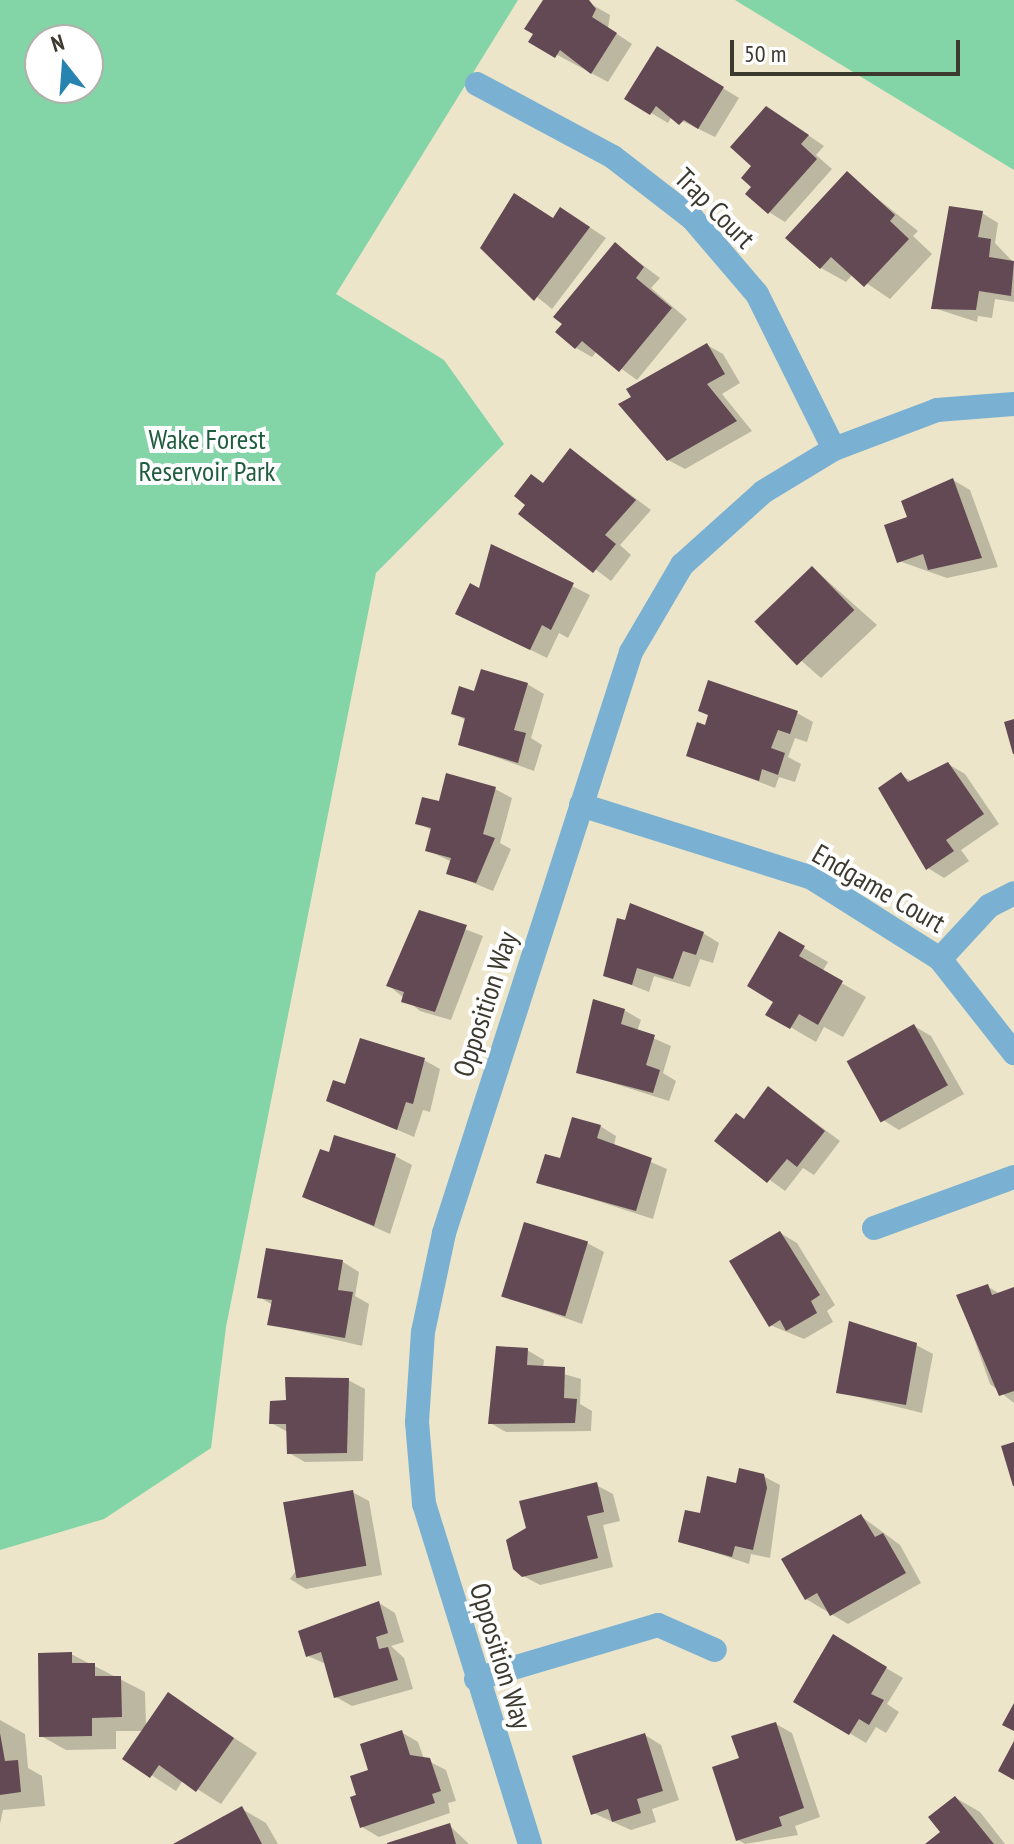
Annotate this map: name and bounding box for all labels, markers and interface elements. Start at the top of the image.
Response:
north arrow [24,24,104,104]
scale bar [734,24,964,74]
text: N [48,28,67,58]
text: 50 m [744,38,786,69]
street label: Trap Court [668,161,762,255]
park label: Wake Forest Reservoir Park [139,422,275,488]
street label: Endgame Court [807,837,951,939]
street label: Opposition Way [446,927,524,1081]
street label: Opposition Way [463,1579,539,1733]

